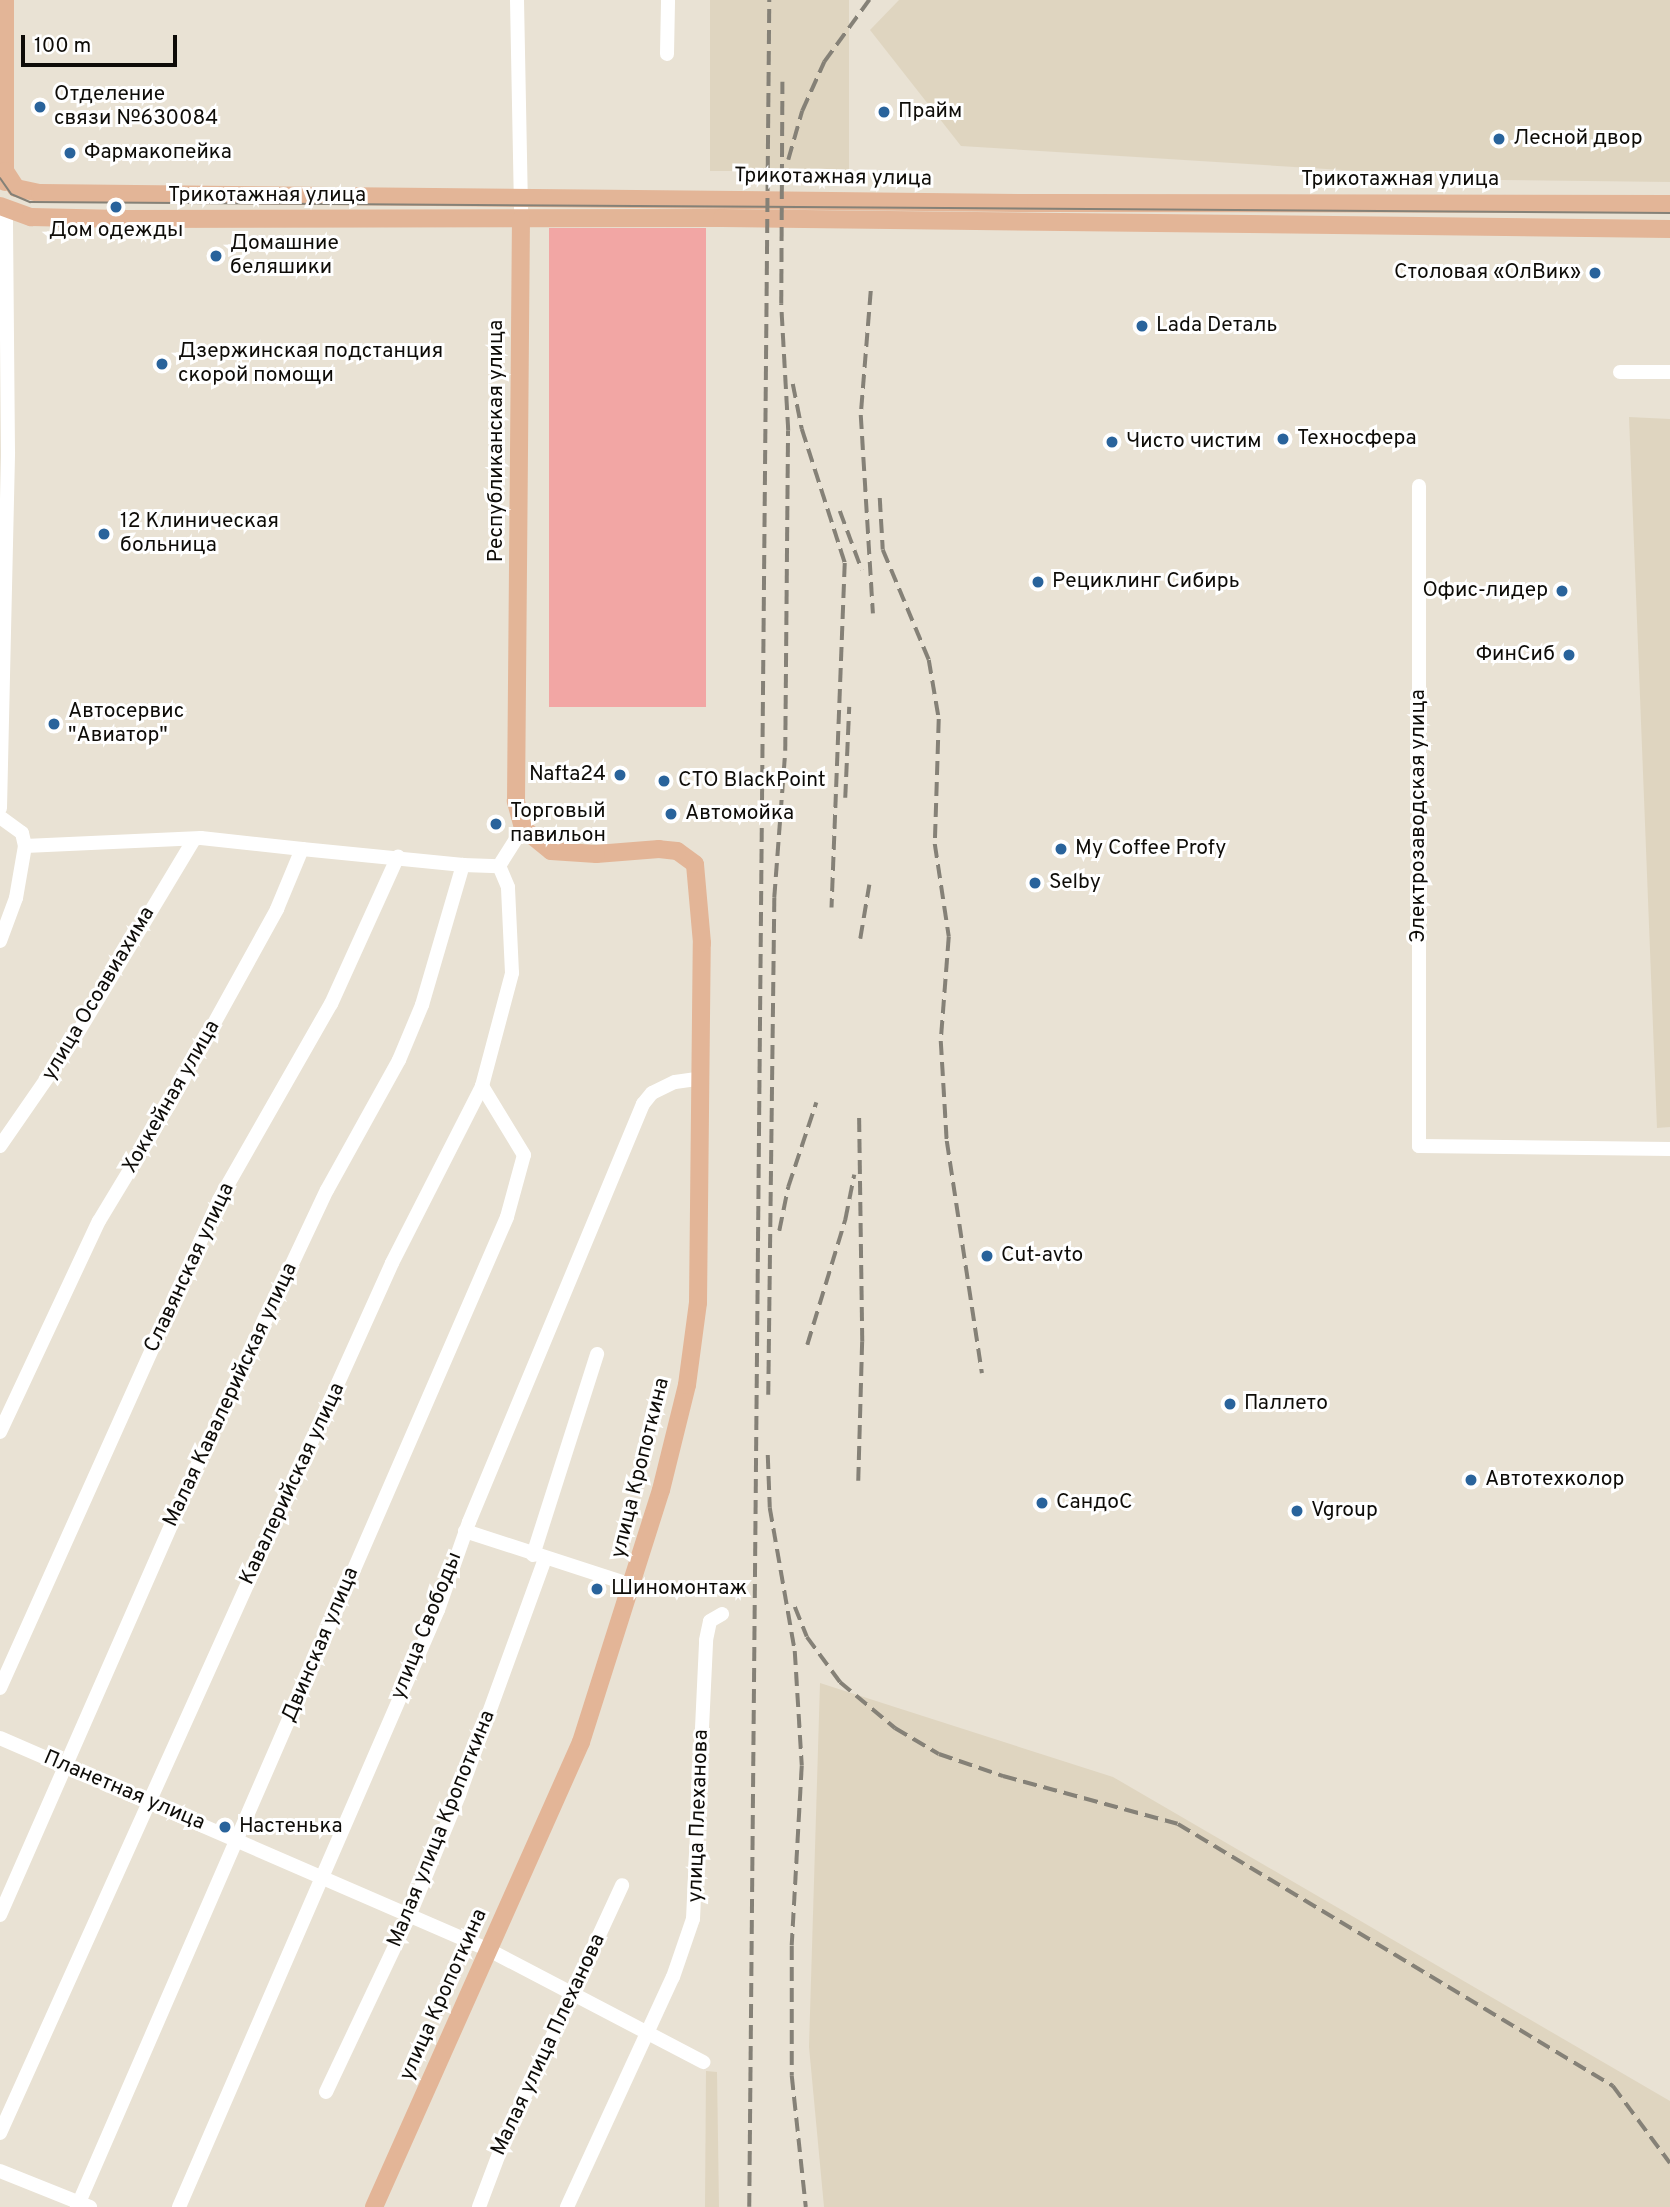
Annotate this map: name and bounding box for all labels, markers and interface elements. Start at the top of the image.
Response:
scale bar [24,21,180,65]
text: 100 m [34,33,91,60]
place label: Отделение связи №630084 [54,82,218,132]
marker: Отделение связи №630084 [32,99,48,115]
place label: Прайм [898,99,962,125]
marker: Прайм [876,104,892,120]
place label: Лесной двор [1513,126,1642,152]
marker: Лесной двор [1491,131,1507,147]
place label: Фармакопейка [84,140,232,166]
marker: Фармакопейка [62,145,78,161]
street label: Трикотажная улица [734,164,932,192]
street label: Трикотажная улица [1301,167,1499,193]
street label: Трикотажная улица [168,183,366,209]
marker: Дом одежды [108,199,124,215]
place label: Дом одежды [49,218,183,244]
place label: Домашние беляшики [230,231,339,281]
marker: Домашние беляшики [208,248,224,264]
place label: Столовая «ОлВик» [1394,260,1581,286]
marker: Столовая «ОлВик» [1587,265,1603,281]
place label: Lada Dеталь [1156,313,1277,339]
marker: Lada Dеталь [1134,318,1150,334]
street label: Республиканская улица [484,320,510,562]
place label: Дзержинская подстанция скорой помощи [178,339,443,389]
marker: Дзержинская подстанция скорой помощи [152,354,172,374]
place label: Техносфера [1297,426,1416,452]
place label: Чисто чистим [1126,429,1262,455]
marker: Техносфера [1275,431,1291,447]
marker: Чисто чистим [1104,434,1120,450]
place label: 12 Клиническая больница [120,509,279,559]
marker: 12 Клиническая больница [94,524,114,544]
place label: Рециклинг Сибирь [1052,569,1240,595]
marker: Рециклинг Сибирь [1030,574,1046,590]
place label: Офис-лидер [1422,578,1548,604]
marker: Офис-лидер [1554,583,1570,599]
place label: ФинСиб [1476,642,1555,668]
marker: ФинСиб [1561,647,1577,663]
street label: Электрозаводская улица [1406,689,1432,943]
place label: Автосервис "Авиатор" [68,699,184,749]
marker: Автосервис "Авиатор" [46,716,62,732]
place label: Nafta24 [529,762,606,788]
marker: Nafta24 [612,767,628,783]
place label: СТО BlackPoint [678,768,826,794]
marker: СТО BlackPoint [656,773,672,789]
place label: Торговый павильон [510,799,606,849]
place label: Автомойка [685,801,794,827]
marker: Автомойка [663,806,679,822]
marker: Торговый павильон [488,816,504,832]
place label: My Coffee Profy [1075,836,1226,862]
marker: My Coffee Profy [1053,841,1069,857]
place label: Selby [1049,870,1101,896]
marker: Selby [1027,875,1043,891]
street label: улица Осоавиахима [37,903,161,1085]
street label: Хоккейная улица [118,1016,226,1178]
street label: Славянская улица [140,1179,240,1357]
place label: Cut-avto [1001,1243,1083,1269]
marker: Cut-avto [979,1248,995,1264]
street label: Малая Кавалерийская улица [159,1259,303,1531]
street label: улица Кропоткина [606,1375,676,1561]
street label: Кавалерийская улица [235,1379,351,1589]
place label: Паллето [1244,1391,1328,1417]
marker: Паллето [1222,1396,1238,1412]
place label: Автотехколор [1485,1467,1624,1493]
marker: Автотехколор [1463,1472,1479,1488]
place label: СандоС [1056,1490,1133,1516]
marker: СандоС [1034,1495,1050,1511]
place label: Vgroup [1311,1498,1378,1524]
marker: Vgroup [1289,1503,1305,1519]
street label: улица Свободы [386,1549,468,1703]
street label: Двинская улица [277,1564,365,1726]
place label: Шиномонтаж [611,1576,747,1602]
marker: Шиномонтаж [589,1581,605,1597]
street label: Малая улица Кропоткина [383,1707,501,1951]
street label: улица Плеханова [683,1729,715,1903]
street label: Планетная улица [39,1746,209,1836]
place label: Настенька [239,1814,343,1840]
marker: Настенька [217,1819,233,1835]
street label: улица Кропоткина [395,1905,493,2085]
street label: Малая улица Плеханова [487,1930,611,2160]

